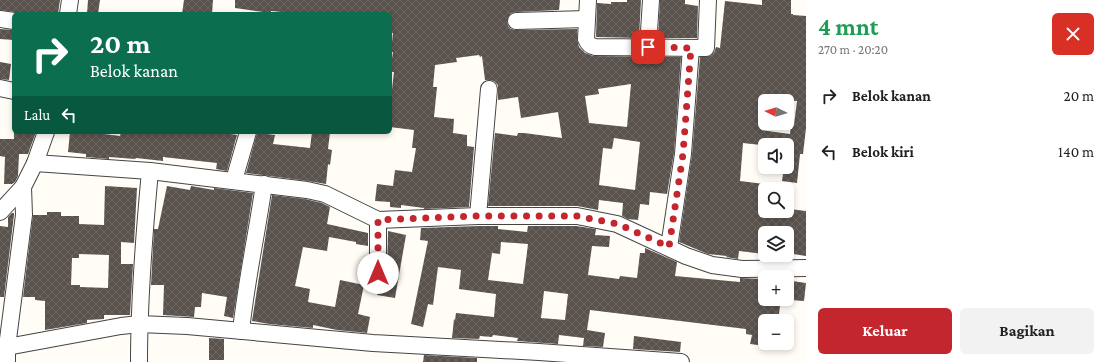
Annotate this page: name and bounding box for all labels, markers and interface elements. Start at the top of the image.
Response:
text: 4 mnt [818,13,878,40]
button: close [1052,13,1094,55]
icon: right [24,28,76,80]
text: 20 m [90,28,150,59]
pin [631,30,665,64]
icon: arrive [637,36,659,58]
text: 270 m · 20:20 [818,42,888,57]
text: Belok kanan [90,61,178,81]
icon: right [818,85,840,107]
text: Belok kanan [852,88,931,104]
text: 20 m [1064,88,1094,104]
north arrow [758,94,794,130]
map controls [758,94,794,350]
icon: left [58,104,80,126]
text: Lalu [24,107,50,123]
button: sound [758,138,794,174]
icon: left [818,141,840,163]
text: Belok kiri [852,144,914,160]
text: 140 m [1058,144,1094,160]
button: search [758,182,794,218]
button: layers [758,226,794,262]
position arrow [357,252,399,294]
button: + [758,270,794,306]
button: Keluar [818,308,952,354]
button: Bagikan [960,308,1094,354]
button: − [758,314,794,350]

